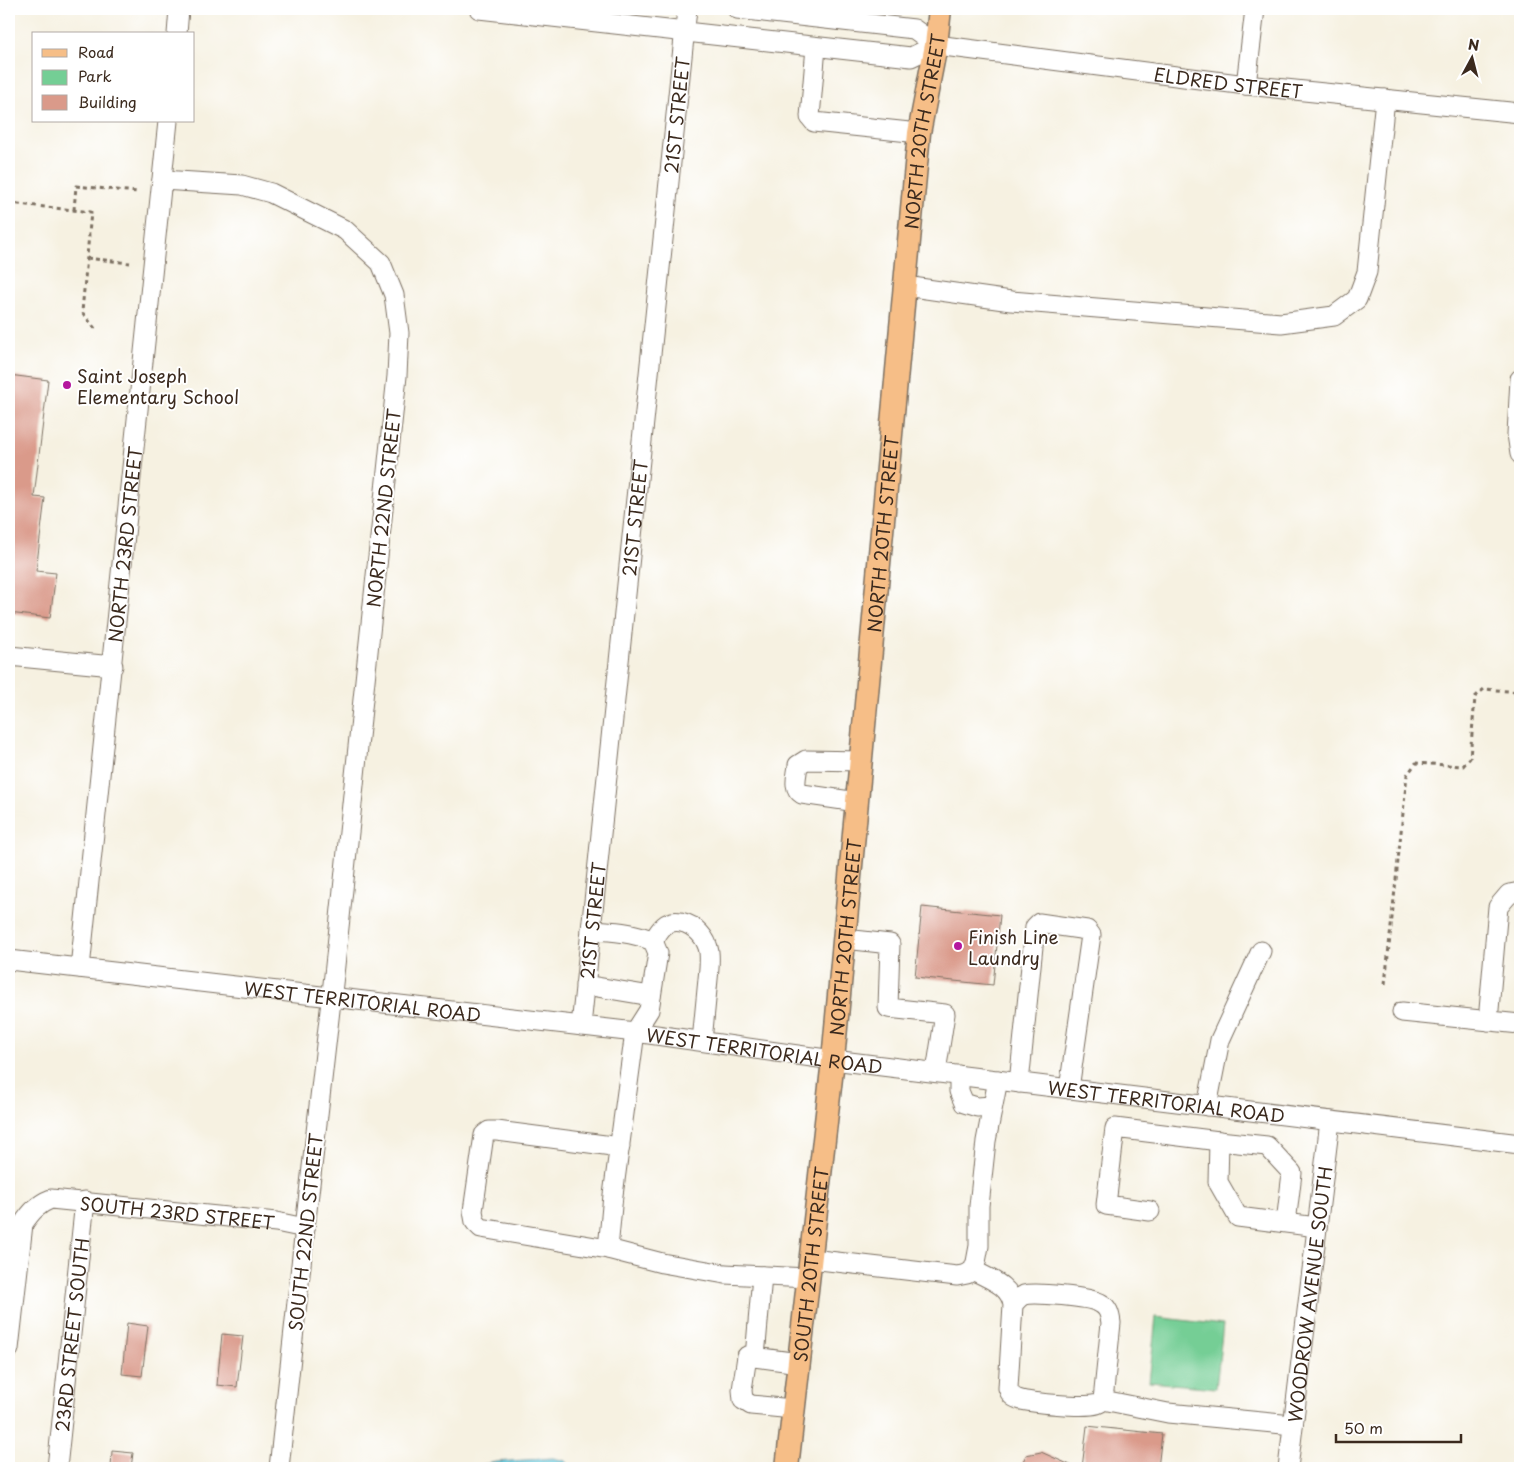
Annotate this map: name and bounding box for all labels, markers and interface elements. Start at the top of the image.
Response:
street label: NORTH 20TH STREET [897,31,951,230]
legend [32,32,195,122]
north arrow [1446,32,1496,82]
text: N [1467,34,1480,56]
text: Road [78,40,114,63]
street label: 21ST STREET [656,54,696,175]
street label: ELDRED STREET [1152,60,1304,104]
text: Park [78,64,112,87]
text: Building [78,90,137,113]
place label: Saint Joseph Elementary School [77,362,239,410]
marker: Saint Joseph Elementary School [61,379,73,391]
street label: NORTH 22ND STREET [359,407,407,609]
street label: NORTH 20TH STREET [859,434,904,633]
street label: NORTH 23RD STREET [100,444,148,644]
street label: 21ST STREET [614,457,654,578]
street label: NORTH 20TH STREET [822,837,867,1037]
street label: 21ST STREET [572,860,612,980]
place label: Finish Line Laundry [968,923,1059,971]
marker: Finish Line Laundry [952,940,964,952]
street label: WEST TERRITORIAL ROAD [243,974,483,1028]
street label: WEST TERRITORIAL ROAD [645,1020,884,1079]
street label: WEST TERRITORIAL ROAD [1046,1073,1286,1129]
street label: SOUTH 22ND STREET [281,1131,329,1332]
street label: SOUTH 20TH STREET [786,1165,834,1363]
street label: WOODROW AVENUE SOUTH [1280,1165,1338,1424]
street label: SOUTH 23RD STREET [79,1189,277,1235]
street label: 23RD STREET SOUTH [47,1236,95,1433]
scale bar [1336,1412,1462,1444]
text: 50 m [1344,1416,1383,1439]

